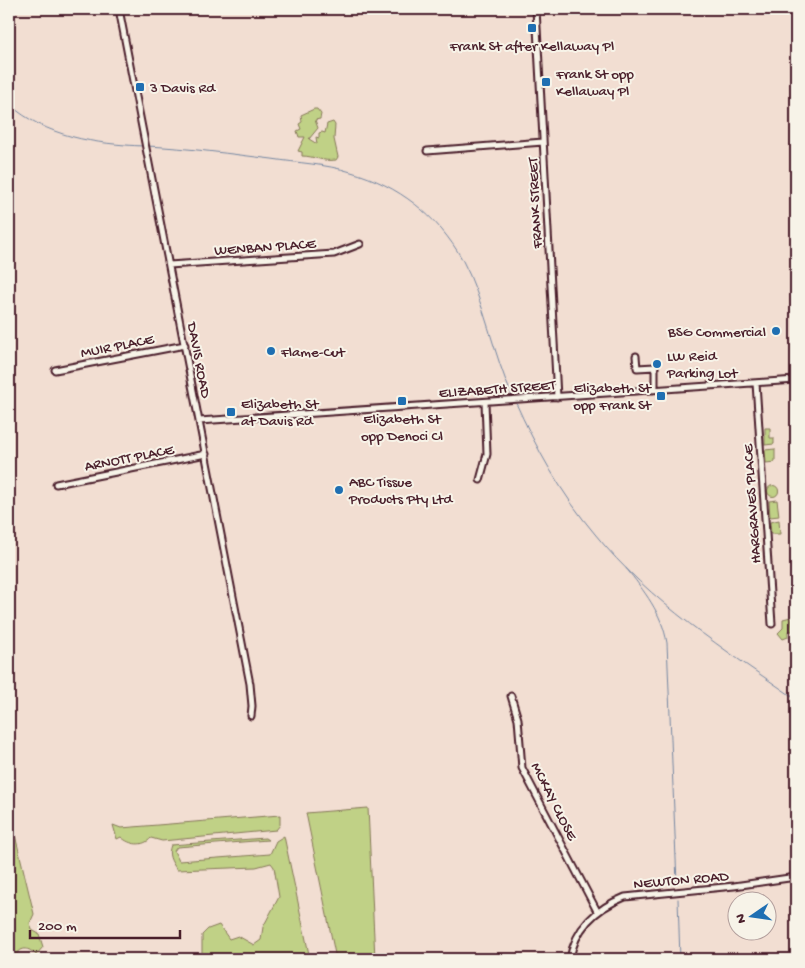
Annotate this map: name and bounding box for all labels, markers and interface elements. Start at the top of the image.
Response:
marker: Frank St after Kellaway Pl [526,22,538,34]
place label: Frank St after Kellaway Pl [449,38,614,56]
place label: Frank St opp Kellaway Pl [555,66,634,101]
marker: Frank St opp Kellaway Pl [540,76,552,88]
place label: 3 Davis Rd [149,80,216,98]
marker: 3 Davis Rd [134,81,146,93]
street label: FRANK STREET [525,156,547,250]
street label: WENBAN PLACE [214,235,317,261]
street label: DAVIS ROAD [182,320,214,400]
place label: BSG Commercial [667,324,766,342]
marker: BSG Commercial [770,325,782,337]
street label: MUIR PLACE [79,331,156,363]
place label: Flame-Cut [280,344,347,362]
marker: Flame-Cut [265,345,277,357]
place label: LW Reid Parking Lot [666,348,739,383]
marker: LW Reid Parking Lot [651,358,663,370]
street label: ELIZABETH STREET [438,377,557,403]
place label: Elizabeth St opp Frank St [573,380,653,415]
marker: Elizabeth St opp Frank St [655,390,667,402]
marker: Elizabeth St opp Denoci Cl [396,395,408,407]
place label: Elizabeth St at Davis Rd [241,396,320,431]
marker: Elizabeth St at Davis Rd [225,406,237,418]
place label: Elizabeth St opp Denoci Cl [361,411,443,446]
street label: ARNOTT PLACE [83,441,176,476]
street label: HARGRAVES PLACE [740,443,766,564]
place label: ABC Tissue Products Pty Ltd [348,474,453,509]
marker: ABC Tissue Products Pty Ltd [333,484,345,496]
street label: MCKAY CLOSE [526,760,581,844]
street label: NEWTON ROAD [633,868,730,894]
north arrow [728,890,778,940]
scale bar [30,908,180,940]
text: N [732,912,751,925]
text: 200 m [38,918,77,936]

